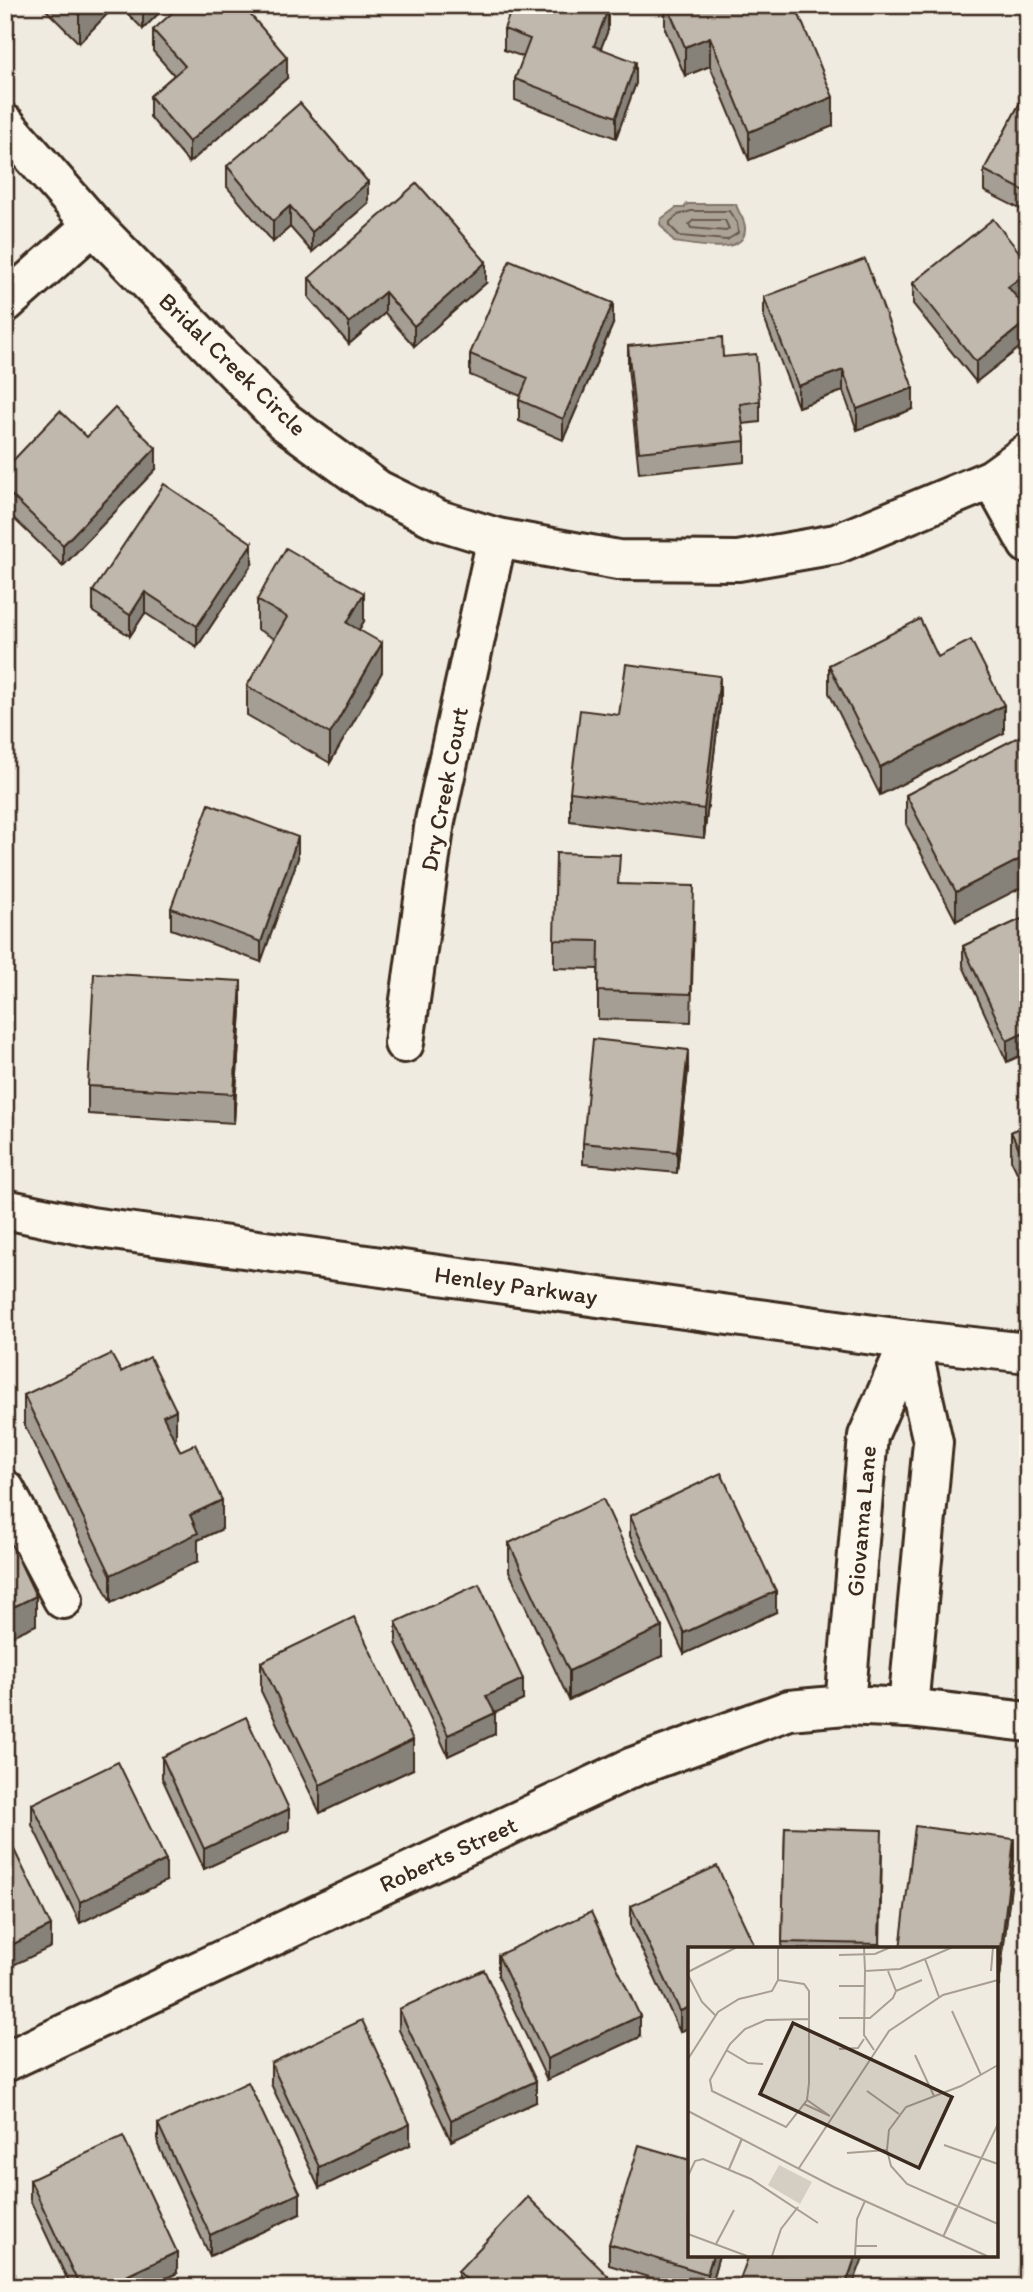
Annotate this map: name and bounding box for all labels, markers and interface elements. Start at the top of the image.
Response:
street label: Bridal Creek Circle [153,286,313,442]
street label: Dry Creek Court [414,704,474,874]
street label: Henley Parkway [433,1259,599,1311]
street label: Giovanna Lane [840,1444,882,1598]
street label: Roberts Street [375,1809,521,1899]
inset map [688,1947,998,2257]

